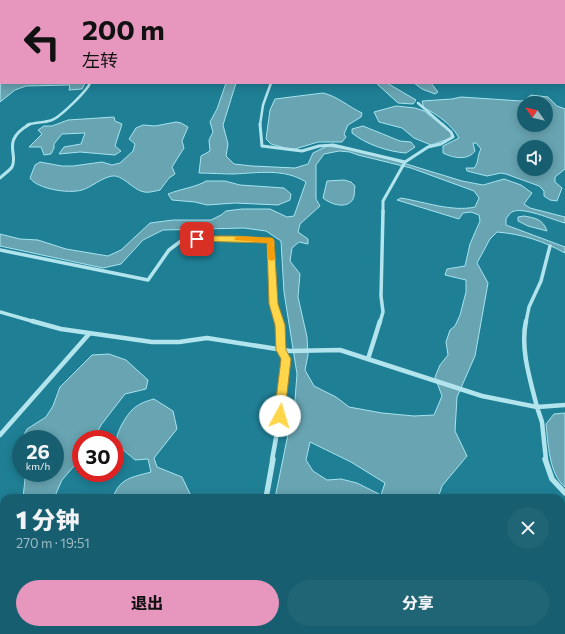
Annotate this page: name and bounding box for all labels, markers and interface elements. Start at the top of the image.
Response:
text: 200 m [82,12,165,46]
icon: left [16,16,68,68]
text: 左转 [82,49,118,71]
north arrow [517,96,553,132]
map controls [517,96,553,176]
button: sound [517,140,553,176]
pin [180,222,214,256]
icon: arrive [186,228,208,250]
position arrow [259,395,301,437]
speed limit sign: 30 [72,430,124,482]
text: 26 [26,439,50,463]
text: km/h [26,460,50,472]
text: 1 分钟 [16,505,80,534]
button: close [507,507,549,549]
text: 270 m · 19:51 [16,535,90,551]
button: 退出 [16,580,279,626]
button: 分享 [287,580,549,626]

